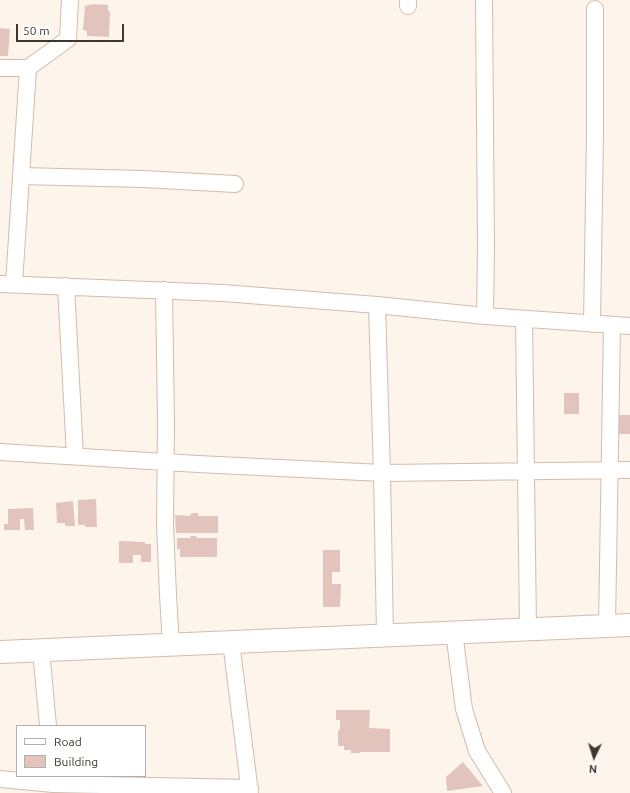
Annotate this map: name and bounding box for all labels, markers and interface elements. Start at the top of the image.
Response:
scale bar [18,16,126,42]
text: 50 m [23,24,50,37]
legend [16,725,146,777]
text: Road [54,735,82,748]
north arrow [574,737,614,777]
text: Building [54,755,98,768]
text: N [589,763,598,775]

